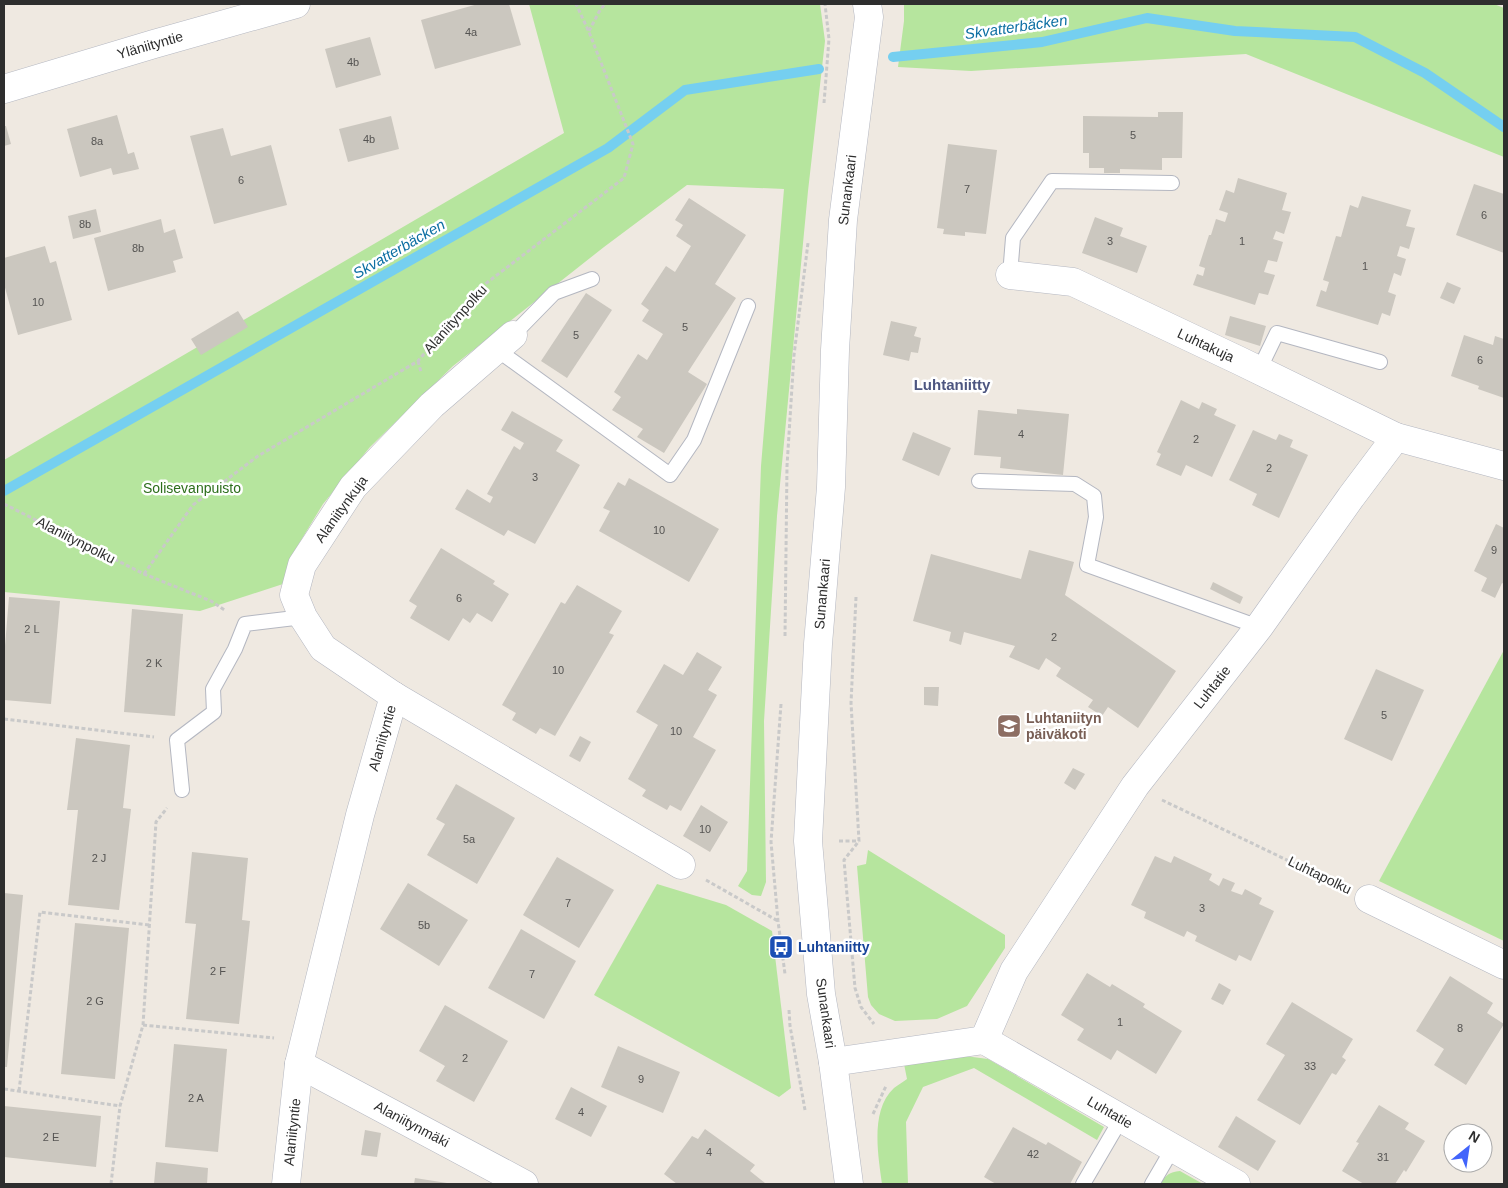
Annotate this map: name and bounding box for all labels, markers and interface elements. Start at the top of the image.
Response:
water label: Skvatterbäcken [964,11,1068,42]
house number: 4a [465,26,478,38]
street label: Yläniityntie [115,28,185,62]
house number: 4b [347,56,359,68]
house number: 5 [1130,129,1136,141]
house number: 4b [363,133,375,145]
house number: 8a [91,135,104,147]
street label: Sunankaari [835,154,859,226]
house number: 6 [238,174,244,186]
house number: 7 [964,183,970,195]
house number: 6 [1481,209,1487,221]
water label: Skvatterbäcken [350,215,448,282]
house number: 8b [79,218,91,230]
house number: 3 [1107,235,1113,247]
house number: 1 [1239,235,1245,247]
house number: 8b [132,242,144,254]
house number: 1 [1362,260,1368,272]
street label: Alaniitynpolku [420,282,490,356]
house number: 10 [32,296,44,308]
house number: 5 [682,321,688,333]
street label: Luhtakuja [1175,325,1237,365]
house number: 5 [573,329,579,341]
house number: 6 [1477,354,1483,366]
district label: Luhtaniitty [914,376,991,393]
house number: 4 [1018,428,1024,440]
house number: 2 [1193,433,1199,445]
house number: 2 [1266,462,1272,474]
house number: 3 [532,471,538,483]
street label: Alaniitynkuja [311,472,371,546]
park label: Solisevanpuisto [143,480,241,496]
street label: Alaniitynpolku [34,513,118,567]
house number: 10 [653,524,665,536]
house number: 9 [1491,544,1497,556]
street label: Sunankaari [811,558,833,630]
house number: 6 [456,592,462,604]
house number: 2 L [24,623,40,635]
house number: 2 [1051,631,1057,643]
house number: 2 K [146,657,163,669]
street label: Luhtatie [1190,662,1234,712]
house number: 10 [552,664,564,676]
street label: Alaniityntie [365,703,399,773]
house number: 5 [1381,709,1387,721]
place label: Luhtaniityn päiväkoti [1026,710,1101,742]
school or university icon: Luhtaniityn päiväkoti [996,713,1022,739]
house number: 10 [670,725,682,737]
house number: 10 [699,823,711,835]
house number: 5a [463,833,476,845]
house number: 2 J [92,852,106,864]
street label: Luhtapolku [1286,853,1354,897]
house number: 7 [565,897,571,909]
house number: 3 [1199,902,1205,914]
house number: 5b [418,919,430,931]
bus stop icon: Luhtaniitty [768,934,794,960]
place label: Luhtaniitty [798,939,870,955]
house number: 2 F [210,965,226,977]
house number: 7 [529,968,535,980]
street label: Sunankaari [813,977,839,1049]
house number: 2 G [86,995,104,1007]
house number: 1 [1117,1016,1123,1028]
house number: 8 [1457,1022,1463,1034]
house number: 2 [462,1052,468,1064]
house number: 33 [1304,1060,1316,1072]
house number: 9 [638,1073,644,1085]
house number: 2 A [188,1092,205,1104]
street label: Luhtatie [1084,1093,1136,1131]
street label: Alaniityntie [281,1097,304,1167]
street label: Alaniitynmäki [372,1098,452,1150]
house number: 4 [578,1106,584,1118]
north arrow [1443,1123,1493,1173]
text: N [1466,1127,1483,1146]
house number: 2 E [43,1131,59,1143]
house number: 4 [706,1146,712,1158]
house number: 42 [1027,1148,1039,1160]
house number: 31 [1377,1151,1389,1163]

